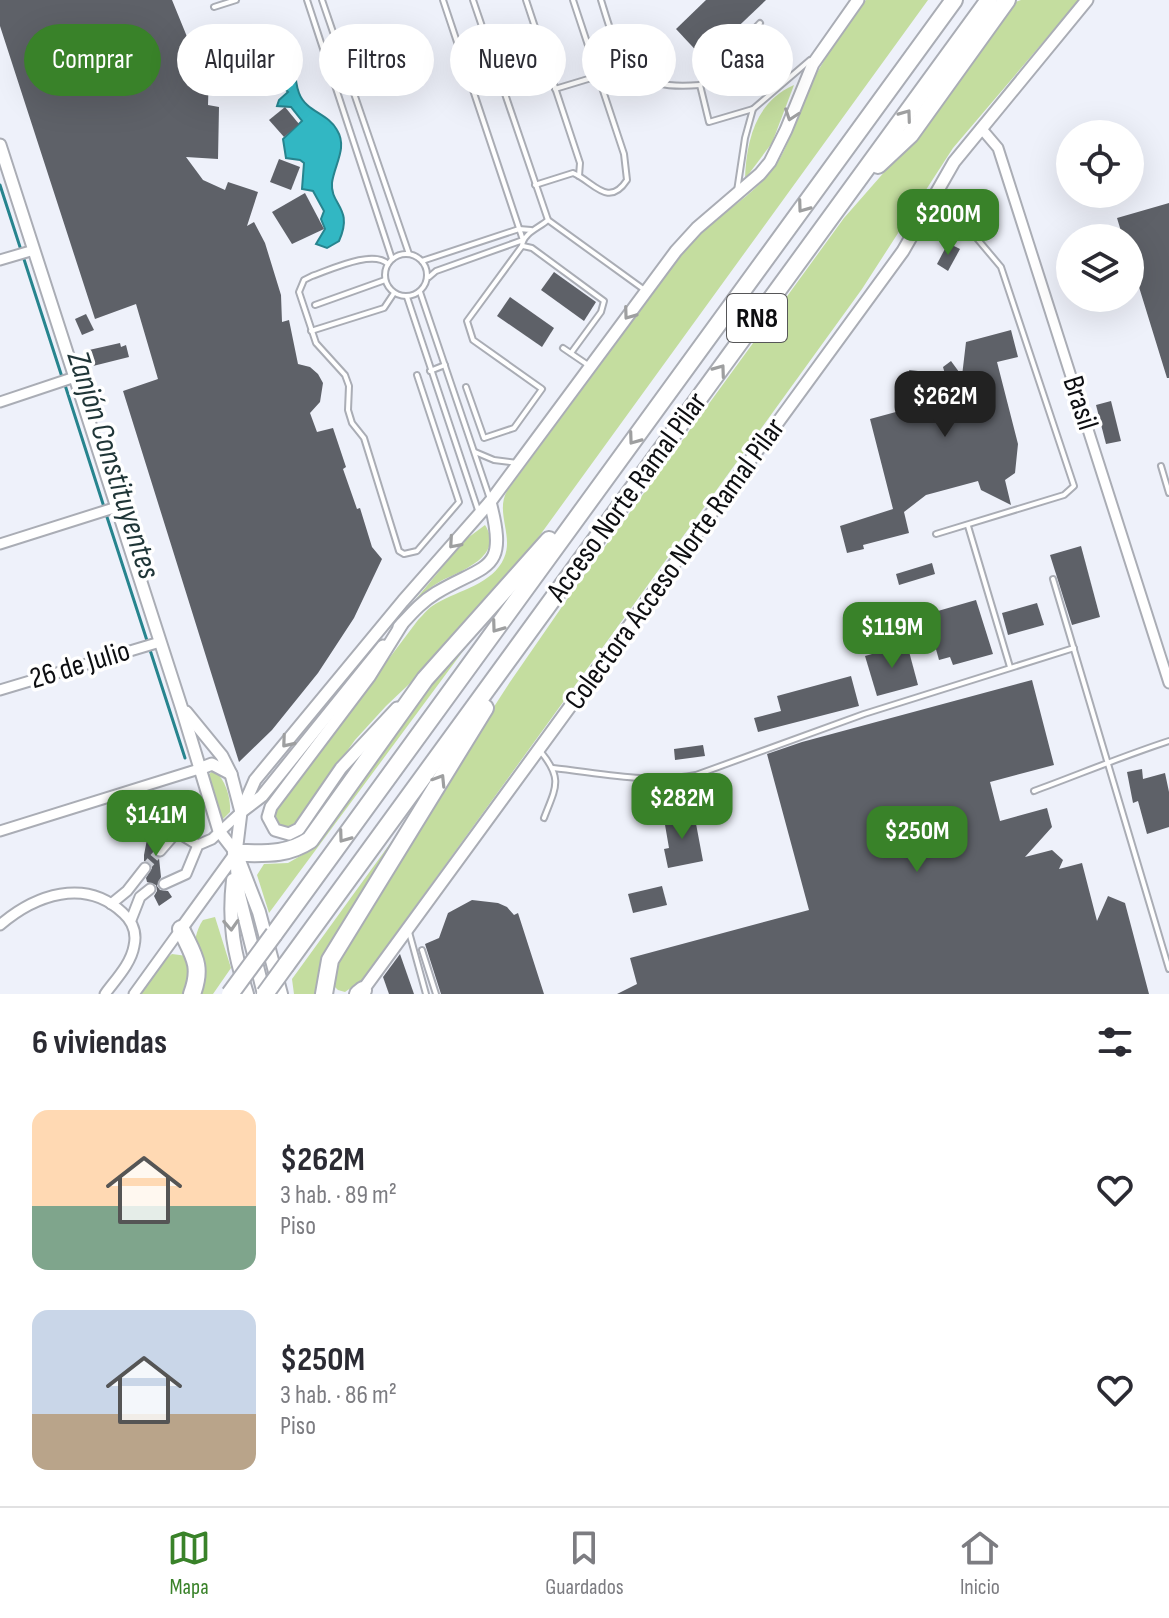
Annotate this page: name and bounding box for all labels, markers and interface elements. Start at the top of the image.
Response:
chip: Comprar [24,24,161,96]
chip: Alquilar [177,24,303,96]
chip: Filtros [319,24,434,96]
chip: Nuevo [450,24,566,96]
chip: Piso [582,24,676,96]
chip: Casa [692,24,793,96]
one-way arrow [784,108,801,122]
one-way arrow [896,109,911,123]
map controls [1056,120,1144,312]
button: locate [1056,120,1144,208]
pin: $200M [892,189,1004,257]
one-way arrow [799,198,813,212]
text: $200M [915,199,981,230]
button: layers [1056,224,1144,312]
road number: RN8 [727,294,787,342]
one-way arrow [624,306,639,320]
water label: Zanjón Constituyentes [58,345,168,585]
one-way arrow [710,364,724,379]
pin: $262M [889,371,1001,439]
street label: Brasil [1054,371,1106,435]
text: $262M [913,381,977,412]
street label: Acceso Norte Ramal Pilar [538,385,715,609]
street label: Colectora Acceso Norte Ramal Pilar [557,411,793,717]
one-way arrow [629,431,643,445]
one-way arrow [449,534,464,549]
pin: $119M [836,602,948,670]
text: $119M [861,612,923,643]
one-way arrow [493,618,507,632]
street label: 26 de Julio [26,633,134,697]
one-way arrow [282,733,296,748]
pin: $282M [626,773,738,841]
one-way arrow [430,774,445,788]
text: $282M [650,783,715,814]
pin: $141M [100,790,212,858]
text: $141M [125,800,187,831]
pin: $250M [861,806,973,874]
text: $250M [885,816,949,847]
one-way arrow [340,828,354,843]
one-way arrow [222,918,239,931]
icon: filters [1093,1020,1137,1064]
text: 6 viviendas [32,1022,167,1063]
text: $262M [280,1139,365,1180]
icon: home [96,1142,192,1238]
icon: heart [1093,1168,1137,1212]
text: 3 hab. · 89 m² [280,1180,397,1211]
text: Piso [280,1211,316,1242]
text: $250M [280,1339,365,1380]
icon: home [96,1342,192,1438]
icon: heart [1093,1368,1137,1412]
text: 3 hab. · 86 m² [280,1380,397,1411]
text: Piso [280,1411,316,1442]
tab: Mapa [167,1526,211,1601]
tab: Guardados [545,1526,624,1601]
tab: Inicio [958,1526,1002,1601]

